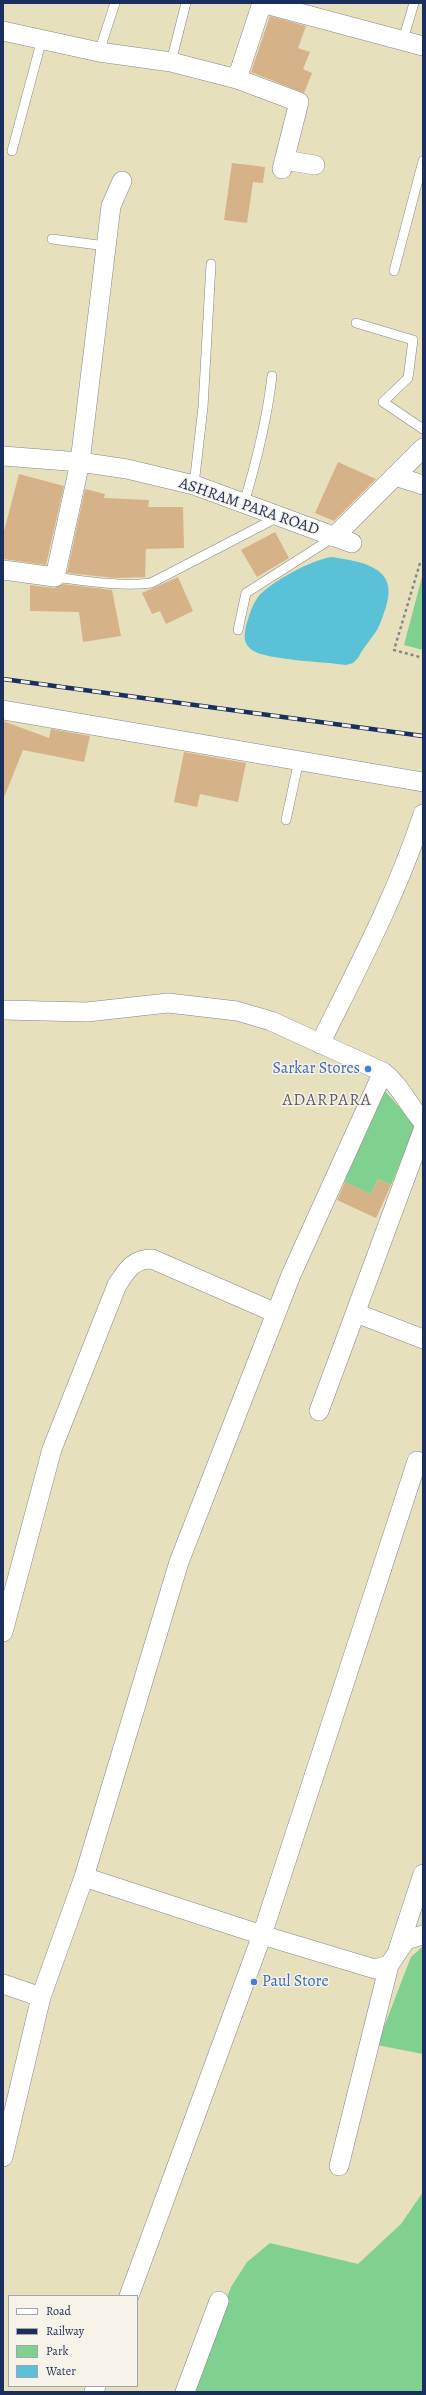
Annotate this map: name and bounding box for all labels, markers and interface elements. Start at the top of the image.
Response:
street label: ASHRAM PARA ROAD [176,474,322,540]
place label: Sarkar Stores [273,1059,360,1079]
marker: Sarkar Stores [363,1064,373,1074]
district label: ADARPARA [282,1091,372,1111]
place label: Paul Store [262,1972,329,1992]
marker: Paul Store [249,1977,259,1987]
legend [8,2295,138,2387]
text: Road [46,2303,71,2319]
text: Railway [46,2323,84,2339]
text: Park [46,2343,69,2359]
text: Water [46,2363,76,2379]

